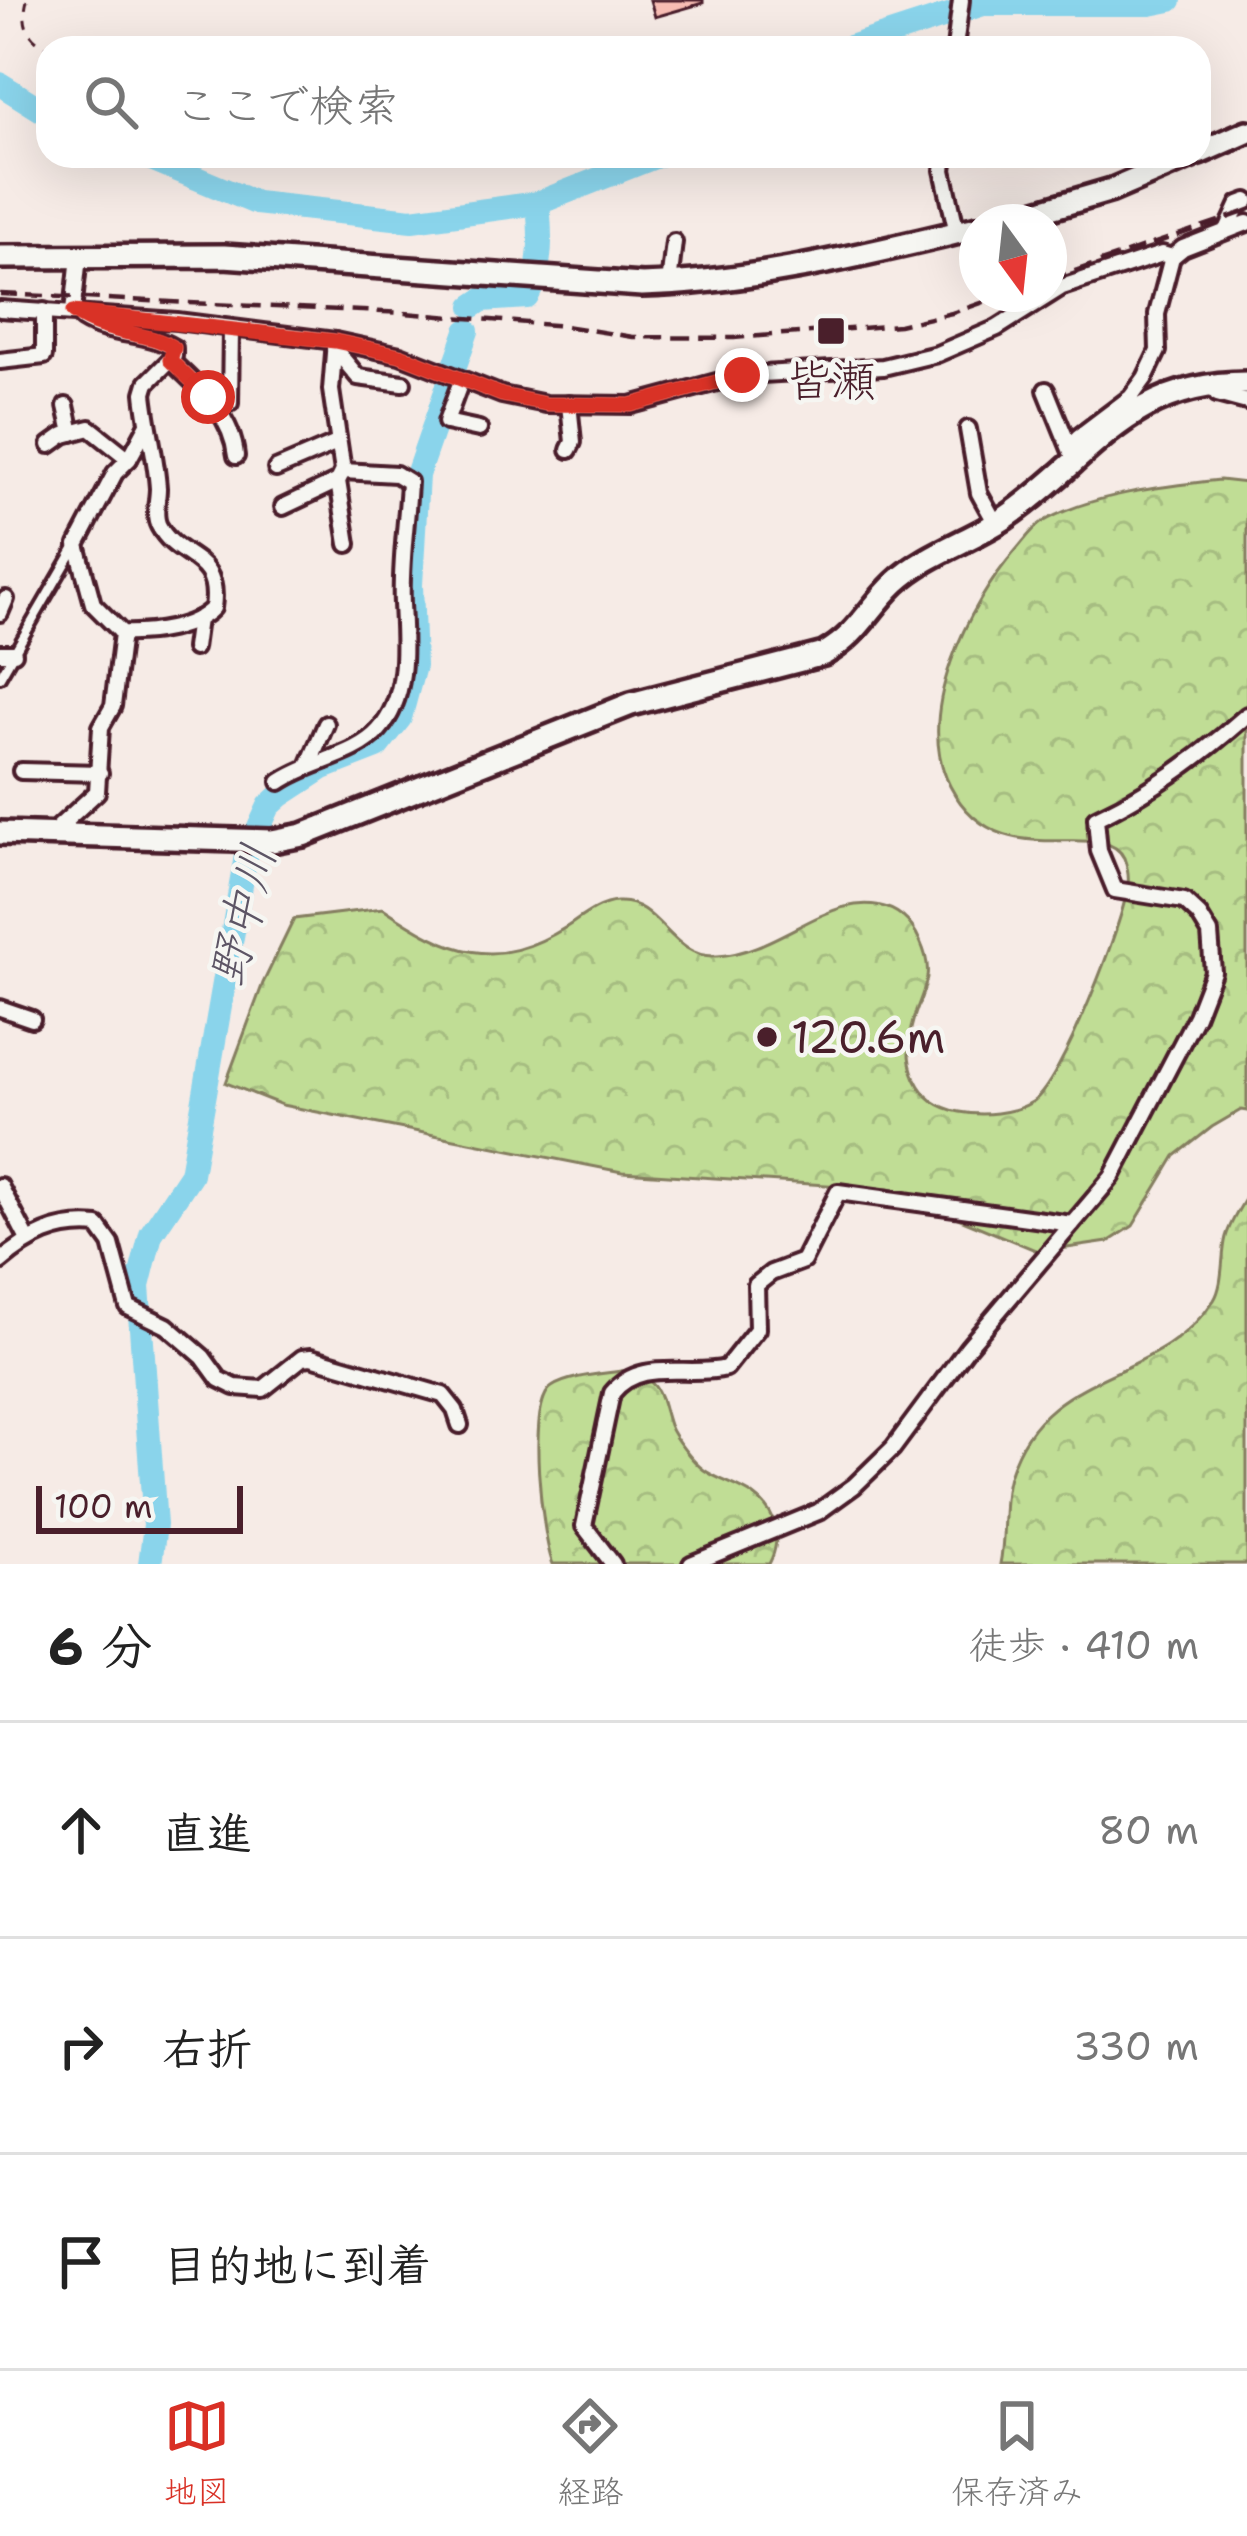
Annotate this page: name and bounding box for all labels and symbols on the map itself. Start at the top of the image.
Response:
north arrow [959,204,1067,312]
marker: 皆瀬 [815,315,847,347]
route end [715,348,769,402]
place label: 皆瀬 [786,350,876,410]
route start [181,370,235,424]
water label: 野中川 [194,837,290,993]
place label: 120.6m [791,1007,945,1067]
marker: 120.6m [754,1024,780,1050]
scale bar [36,1480,243,1533]

